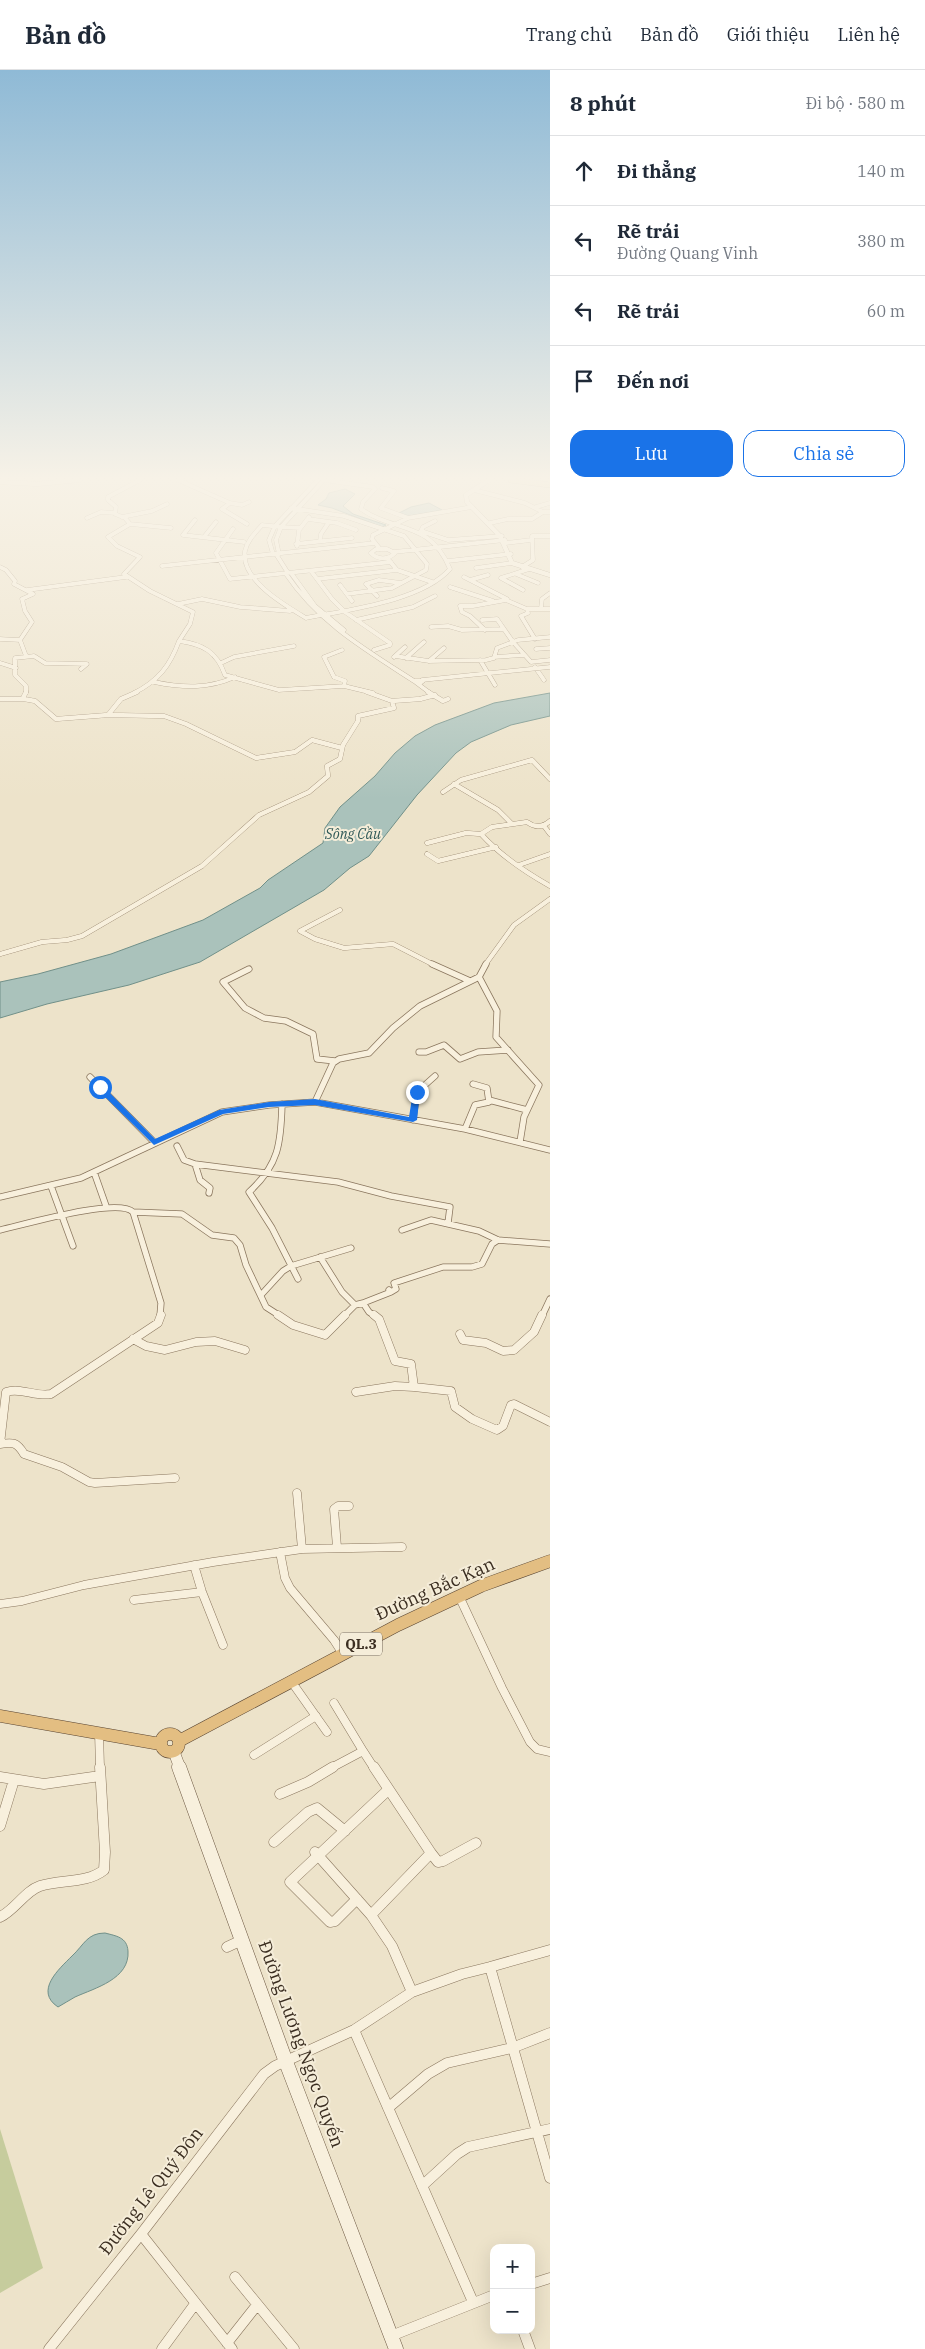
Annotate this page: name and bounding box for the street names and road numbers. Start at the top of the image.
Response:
street label: Đường Bắc Kạn [371,1552,498,1625]
road number: QL.3 [340,1632,382,1656]
street label: Đường Lương Ngọc Quyến [253,1937,350,2150]
street label: Đường Lê Quý Đôn [93,2122,208,2259]

